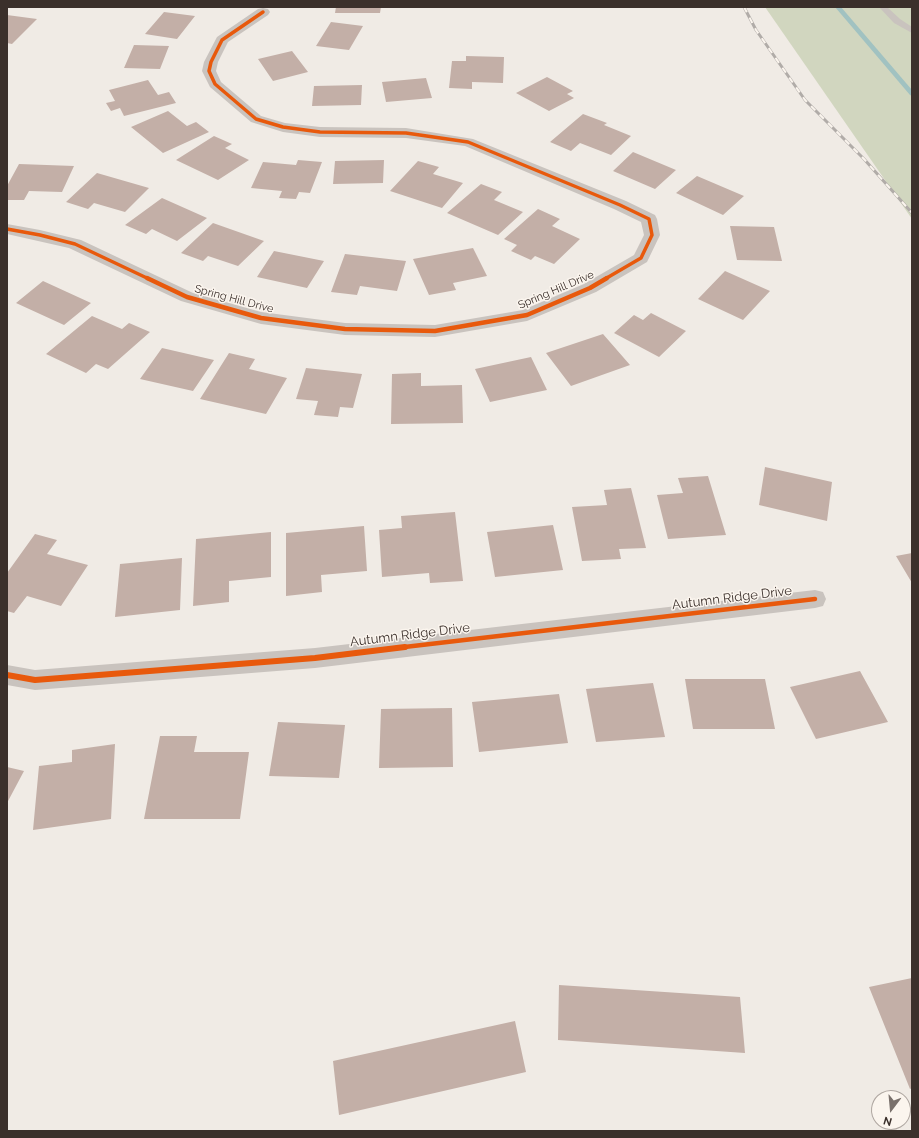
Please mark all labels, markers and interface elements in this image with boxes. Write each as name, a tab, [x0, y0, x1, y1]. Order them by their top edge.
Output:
street label: Spring Hill Drive	[516, 268, 596, 312]
street label: Spring Hill Drive	[193, 282, 275, 316]
street label: Autumn Ridge Drive	[671, 583, 793, 613]
street label: Autumn Ridge Drive	[349, 620, 471, 650]
north arrow	[871, 1090, 911, 1130]
text: N	[882, 1114, 894, 1128]

